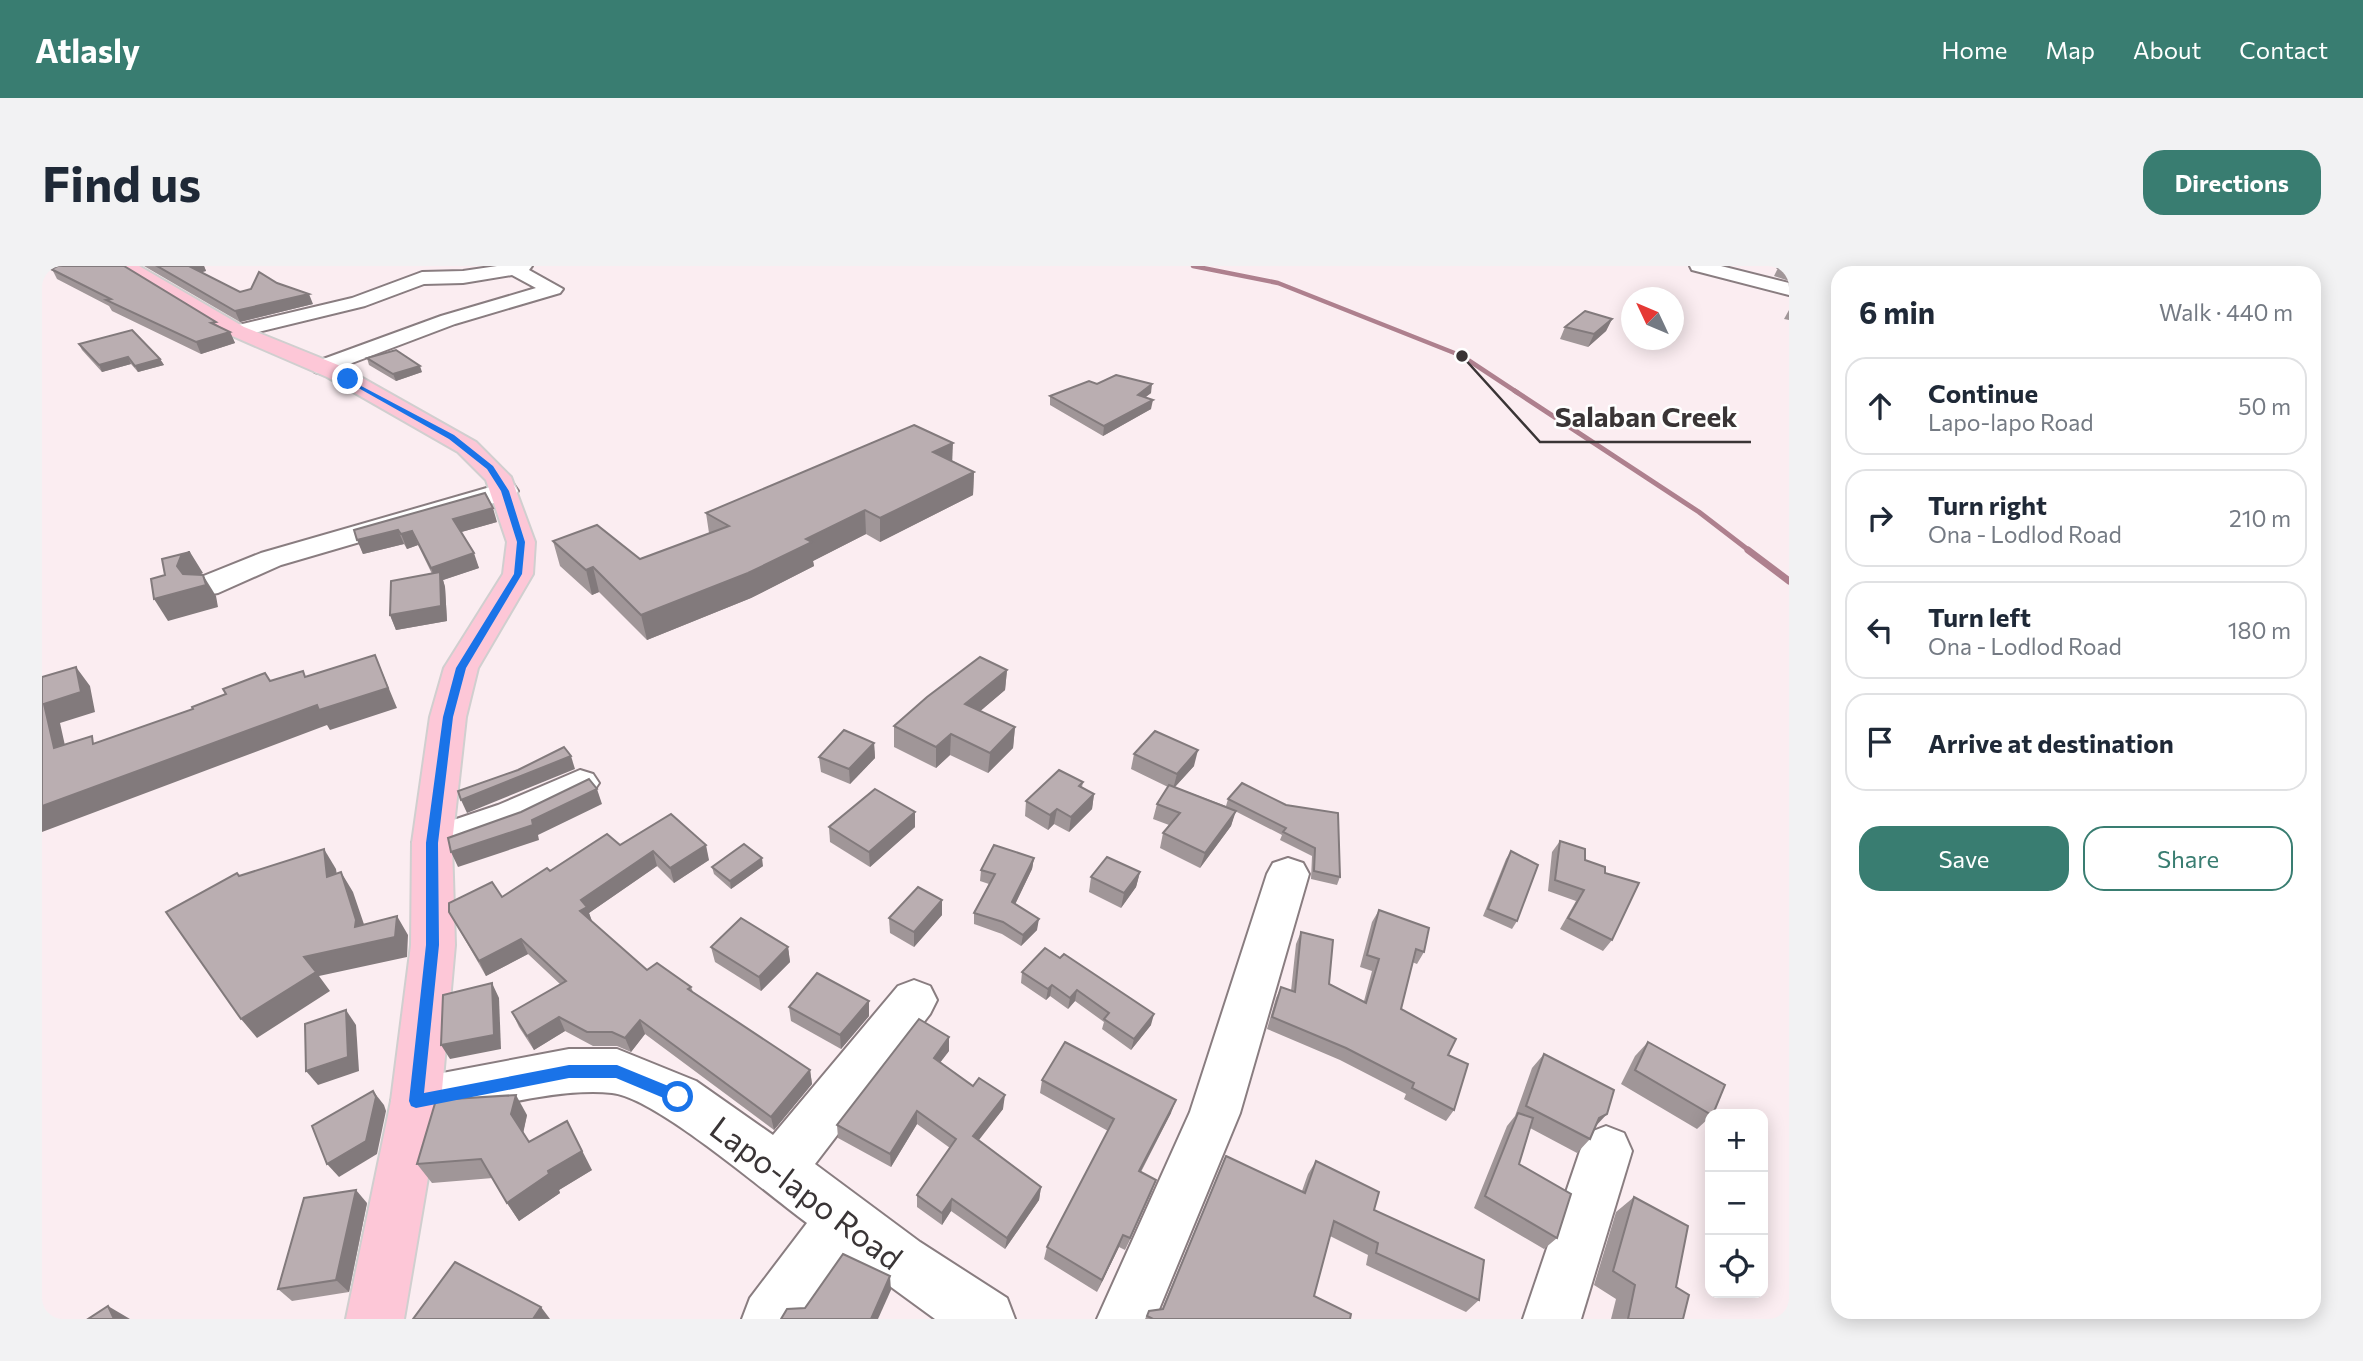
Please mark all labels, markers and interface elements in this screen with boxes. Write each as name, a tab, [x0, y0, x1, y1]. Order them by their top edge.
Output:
text: Atlasly	[35, 29, 140, 70]
text: Home	[1942, 35, 2008, 64]
text: Map	[2046, 35, 2095, 64]
text: About	[2133, 35, 2201, 64]
text: Contact	[2239, 35, 2328, 64]
button: Directions	[2143, 150, 2321, 215]
text: Find us	[42, 152, 201, 212]
north arrow	[1621, 287, 1684, 350]
text: 6 min	[1859, 293, 1935, 330]
text: Walk · 440 m	[2159, 298, 2293, 326]
route end	[332, 363, 363, 394]
text: Continue	[1928, 377, 2038, 408]
icon: ahead	[1861, 387, 1899, 425]
text: 50 m	[2238, 392, 2291, 420]
callout: Salaban Creek	[1540, 393, 1751, 442]
text: Salaban Creek	[1555, 399, 1737, 433]
text: Lapo-lapo Road	[1928, 408, 2094, 436]
text: Turn right	[1928, 489, 2047, 520]
icon: right	[1861, 499, 1899, 537]
text: 210 m	[2229, 504, 2291, 532]
text: Ona - Lodlod Road	[1928, 520, 2122, 548]
text: Turn left	[1928, 601, 2031, 632]
icon: left	[1861, 611, 1899, 649]
text: 180 m	[2228, 616, 2291, 644]
text: Ona - Lodlod Road	[1928, 632, 2122, 660]
icon: arrive	[1861, 723, 1899, 761]
text: Arrive at destination	[1928, 727, 2174, 758]
button: Save	[1859, 826, 2069, 891]
button: Share	[2083, 826, 2293, 891]
route start	[662, 1081, 693, 1112]
street label: Lapo-lapo Road	[703, 1107, 911, 1277]
map controls	[1705, 1109, 1768, 1298]
button: +	[1705, 1109, 1768, 1172]
button: −	[1705, 1172, 1768, 1235]
button: locate	[1705, 1235, 1768, 1298]

